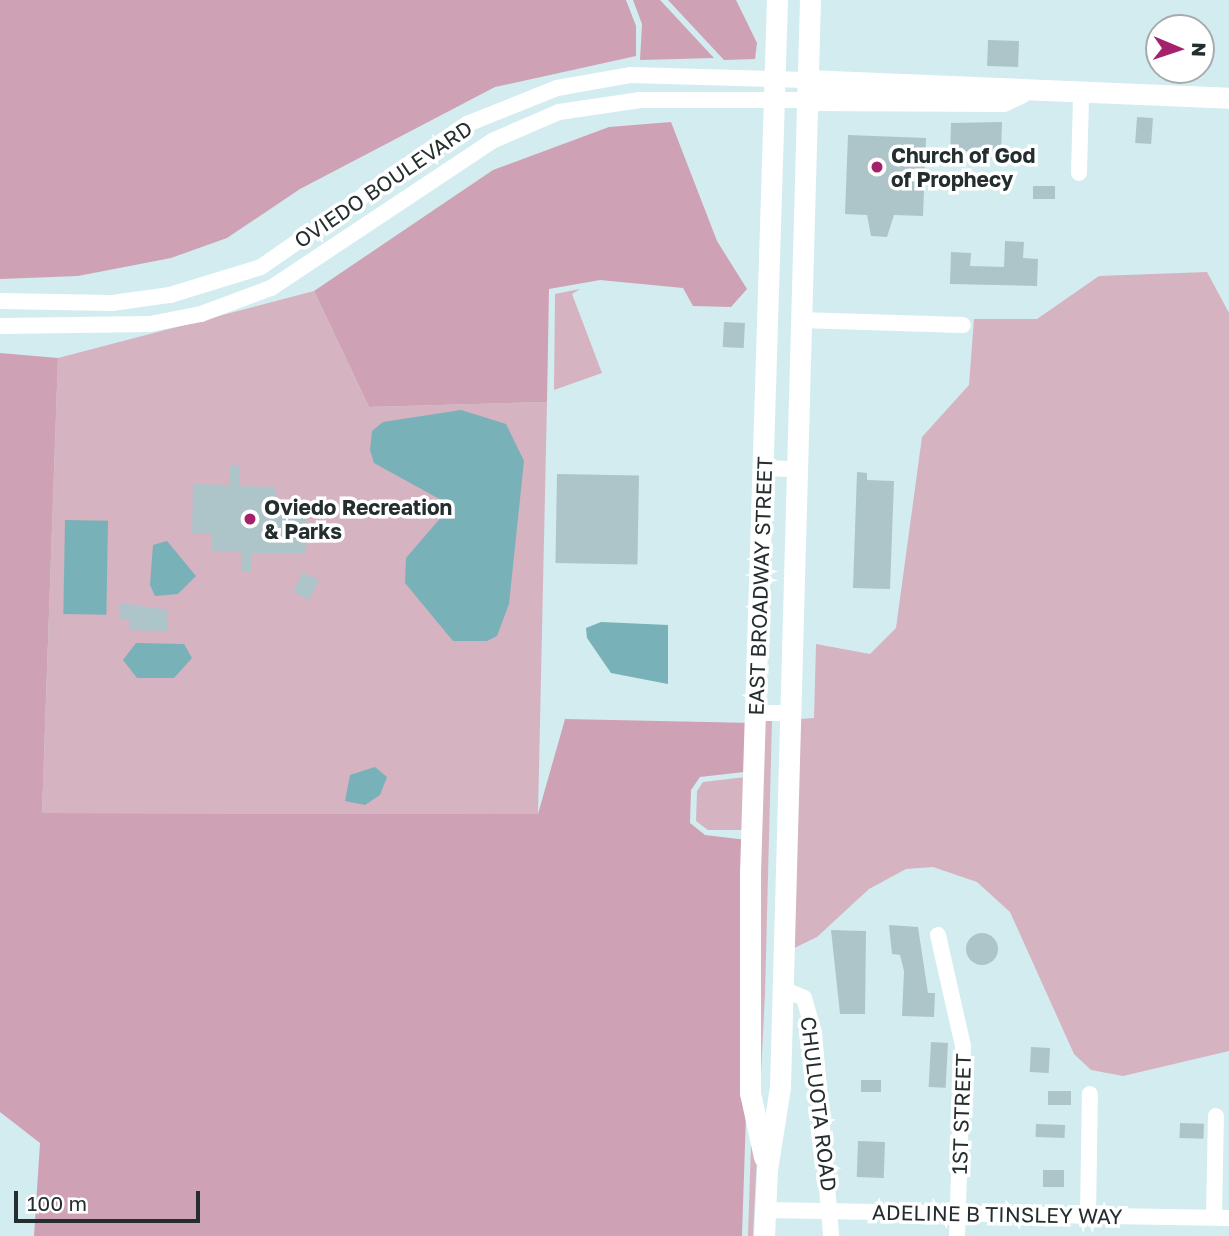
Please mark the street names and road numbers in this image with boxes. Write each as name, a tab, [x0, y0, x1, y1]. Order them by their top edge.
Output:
street label: OVIEDO BOULEVARD	[289, 115, 477, 253]
street label: EAST BROADWAY STREET	[743, 456, 777, 716]
street label: CHULUOTA ROAD	[796, 1015, 842, 1193]
street label: 1ST STREET	[946, 1053, 976, 1175]
street label: ADELINE B TINSLEY WAY	[872, 1199, 1122, 1229]

